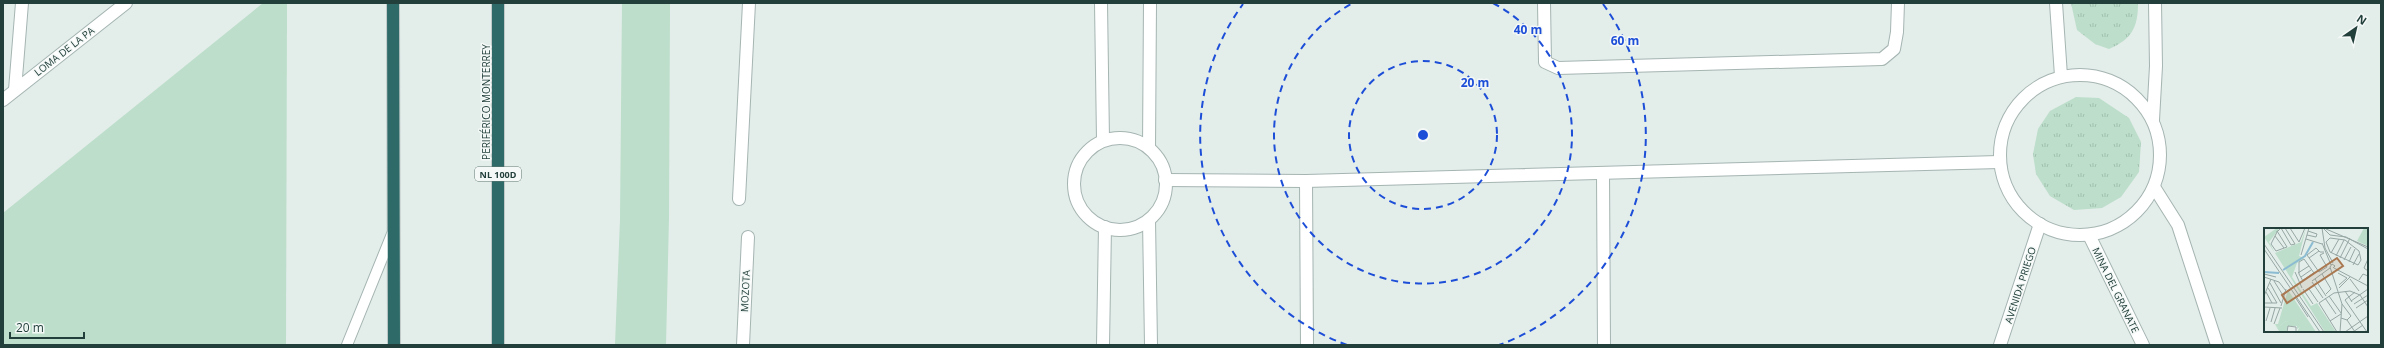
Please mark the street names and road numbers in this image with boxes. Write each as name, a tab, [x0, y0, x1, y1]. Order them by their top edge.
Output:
street label: LOMA DE LA PA	[31, 23, 98, 79]
street label: PERIFÉRICO MONTERREY	[479, 44, 493, 160]
road number: NL 100D	[475, 167, 521, 181]
street label: AVENIDA PRIEGO	[2001, 245, 2039, 325]
street label: MINA DEL GRANATE	[2089, 245, 2143, 335]
street label: MOZOTA	[737, 269, 753, 312]

